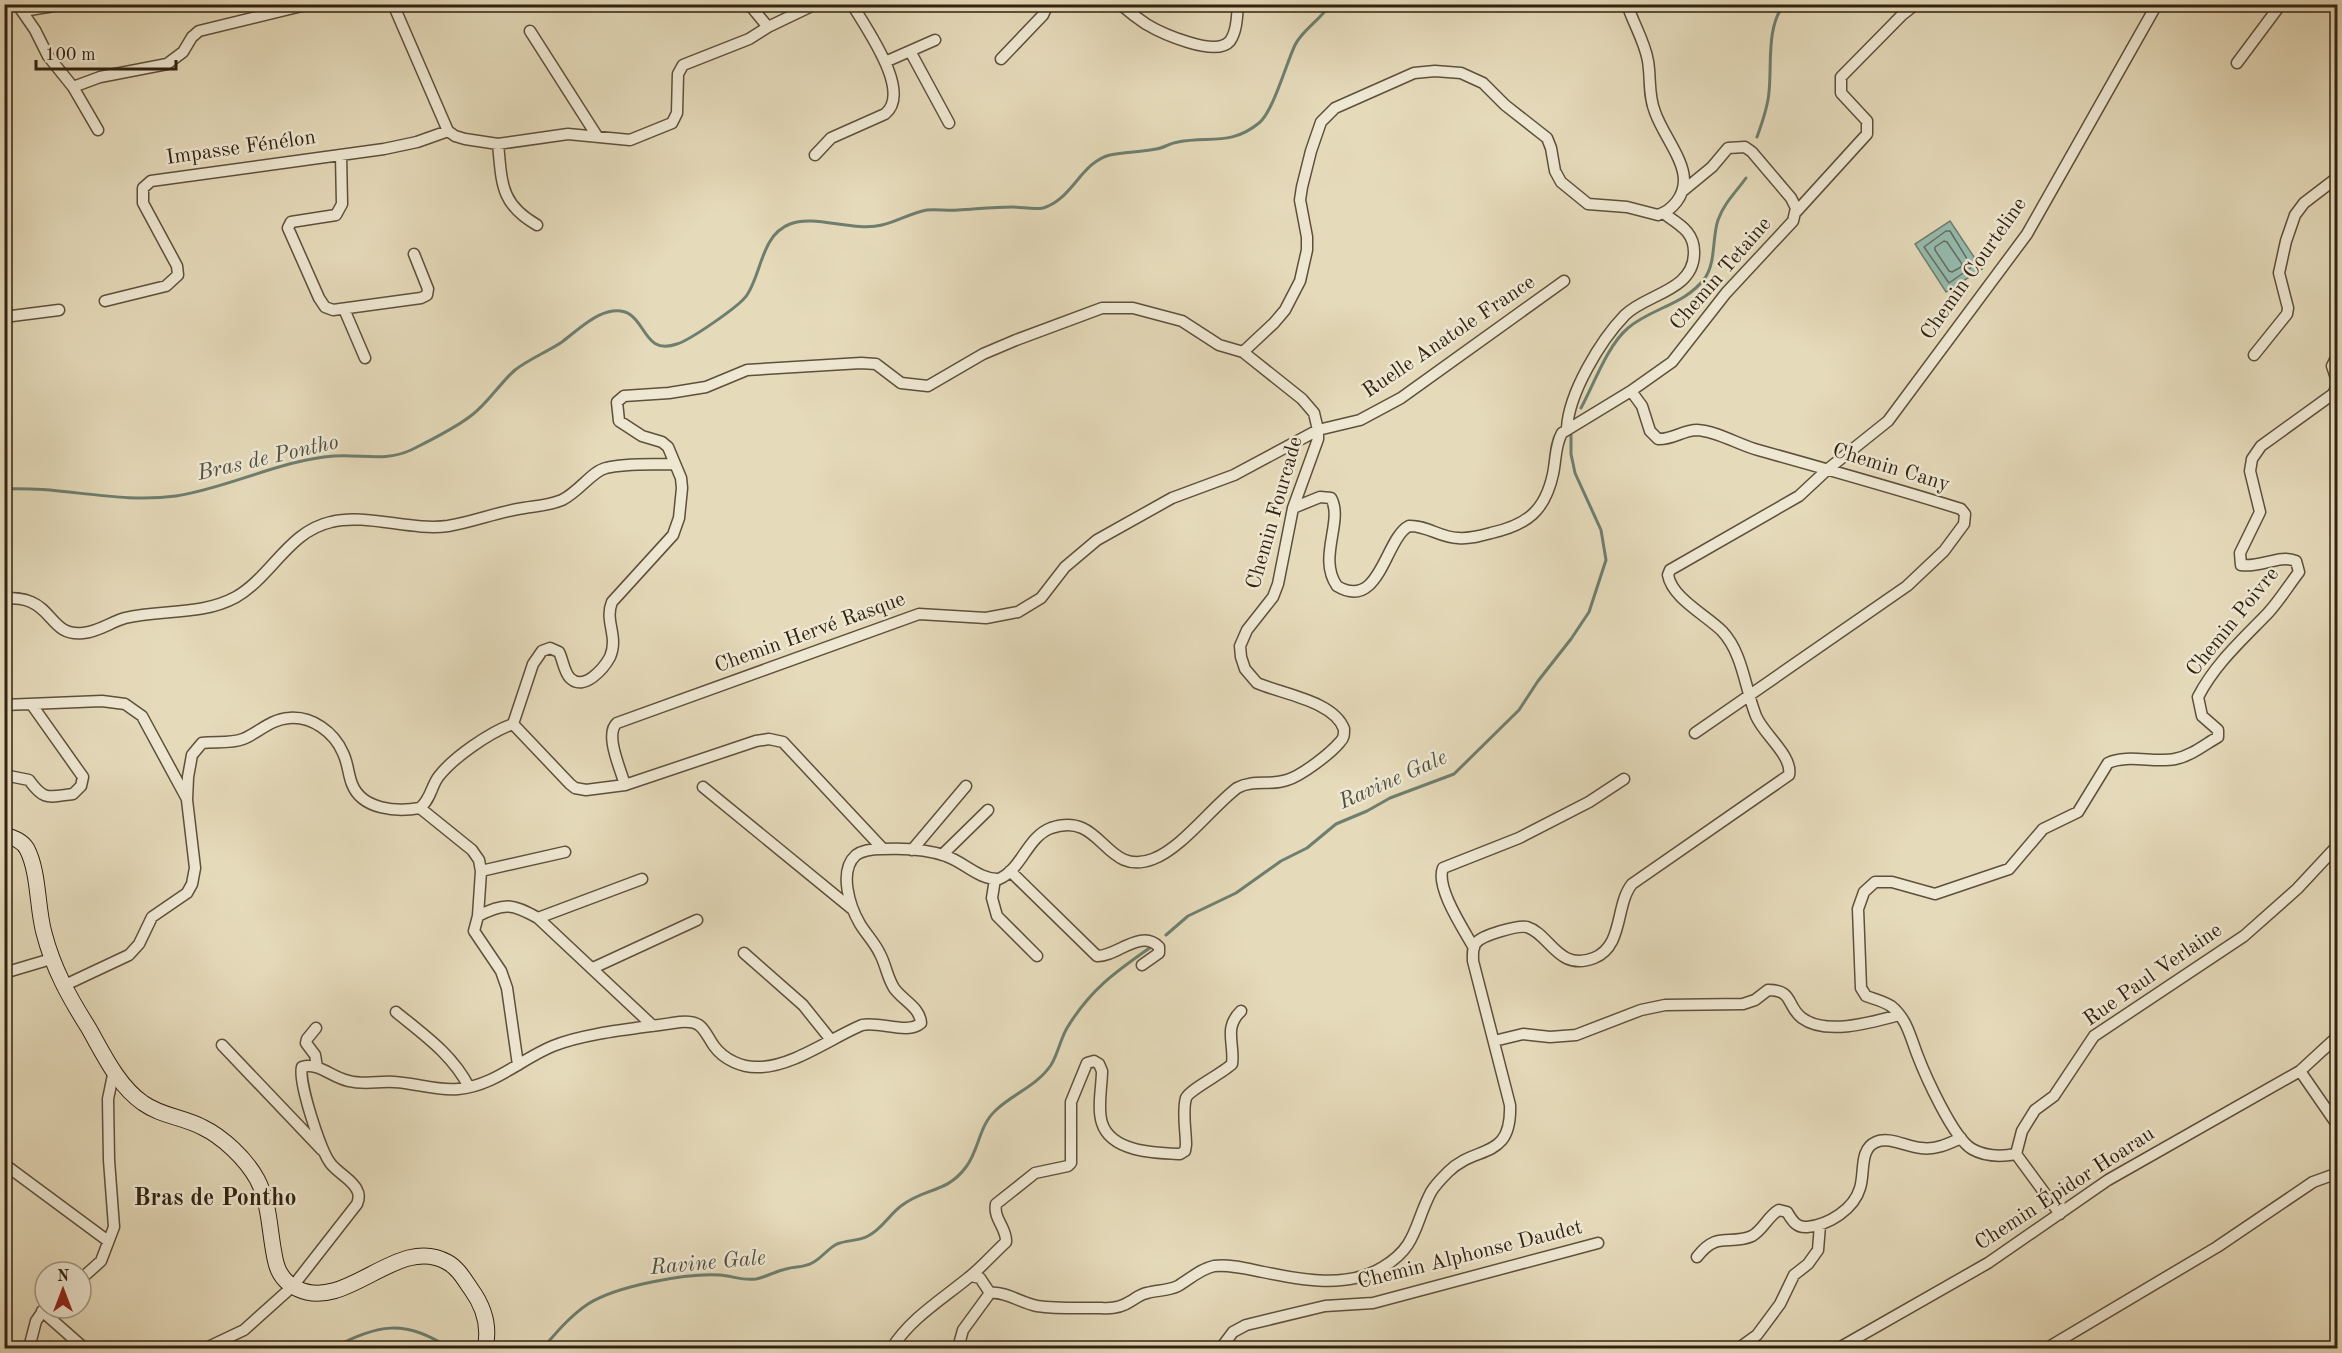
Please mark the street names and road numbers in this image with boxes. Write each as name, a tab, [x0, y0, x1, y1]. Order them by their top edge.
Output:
street label: Impasse Fénélon	[165, 127, 317, 169]
street label: Chemin Courteline	[1917, 194, 2031, 344]
street label: Chemin Tetaine	[1666, 213, 1776, 335]
street label: Ruelle Anatole France	[1359, 272, 1539, 402]
street label: Chemin Fourcade	[1243, 434, 1307, 592]
street label: Chemin Cany	[1830, 440, 1952, 496]
street label: Chemin Poivre	[2183, 564, 2283, 680]
street label: Chemin Hervé Rasque	[712, 589, 908, 677]
street label: Rue Paul Verlaine	[2080, 920, 2226, 1030]
street label: Chemin Épidor Hoarau	[1969, 1120, 2158, 1255]
street label: Chemin Alphonse Daudet	[1355, 1217, 1585, 1293]

